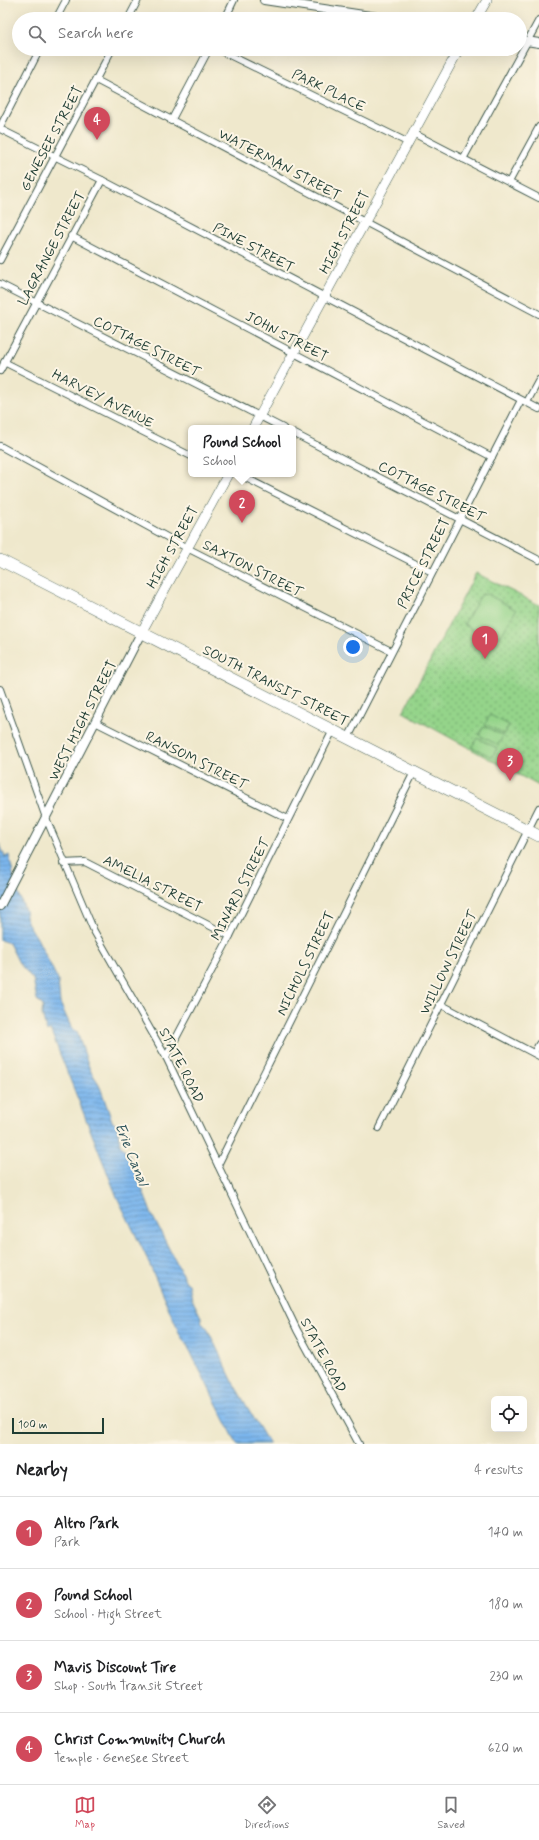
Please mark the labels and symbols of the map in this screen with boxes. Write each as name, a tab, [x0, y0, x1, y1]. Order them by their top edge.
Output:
street label: PARK PLACE	[289, 65, 368, 116]
street label: GENESEE STREET	[16, 83, 87, 194]
pin: 4	[84, 107, 110, 140]
street label: WATERMAN STREET	[215, 125, 344, 205]
street label: LAGRANGE STREET	[14, 188, 90, 309]
street label: HIGH STREET	[315, 188, 374, 277]
street label: PINE STREET	[210, 219, 297, 277]
street label: JOHN STREET	[242, 308, 331, 366]
street label: COTTAGE STREET	[90, 312, 204, 382]
street label: HARVEY AVENUE	[49, 366, 156, 432]
street label: COTTAGE STREET	[375, 457, 489, 527]
pin: 2	[229, 490, 255, 523]
street label: HIGH STREET	[143, 503, 203, 592]
street label: PRICE STREET	[393, 515, 454, 612]
street label: SAXTON STREET	[199, 536, 306, 602]
pin: 1	[472, 626, 498, 659]
your location	[343, 637, 363, 657]
street label: SOUTH TRANSIT STREET	[199, 641, 352, 731]
street label: WEST HIGH STREET	[45, 657, 121, 784]
street label: RANSOM STREET	[142, 727, 251, 795]
pin: 3	[497, 748, 523, 781]
street label: MINARD STREET	[207, 835, 275, 944]
street label: AMELIA STREET	[100, 851, 205, 917]
street label: WILLOW STREET	[416, 907, 482, 1017]
street label: NICHOLS STREET	[273, 908, 339, 1019]
street label: STATE ROAD	[154, 1025, 208, 1106]
water label: Erie Canal	[109, 1120, 153, 1191]
street label: STATE ROAD	[296, 1315, 350, 1396]
scale bar	[12, 1416, 104, 1435]

